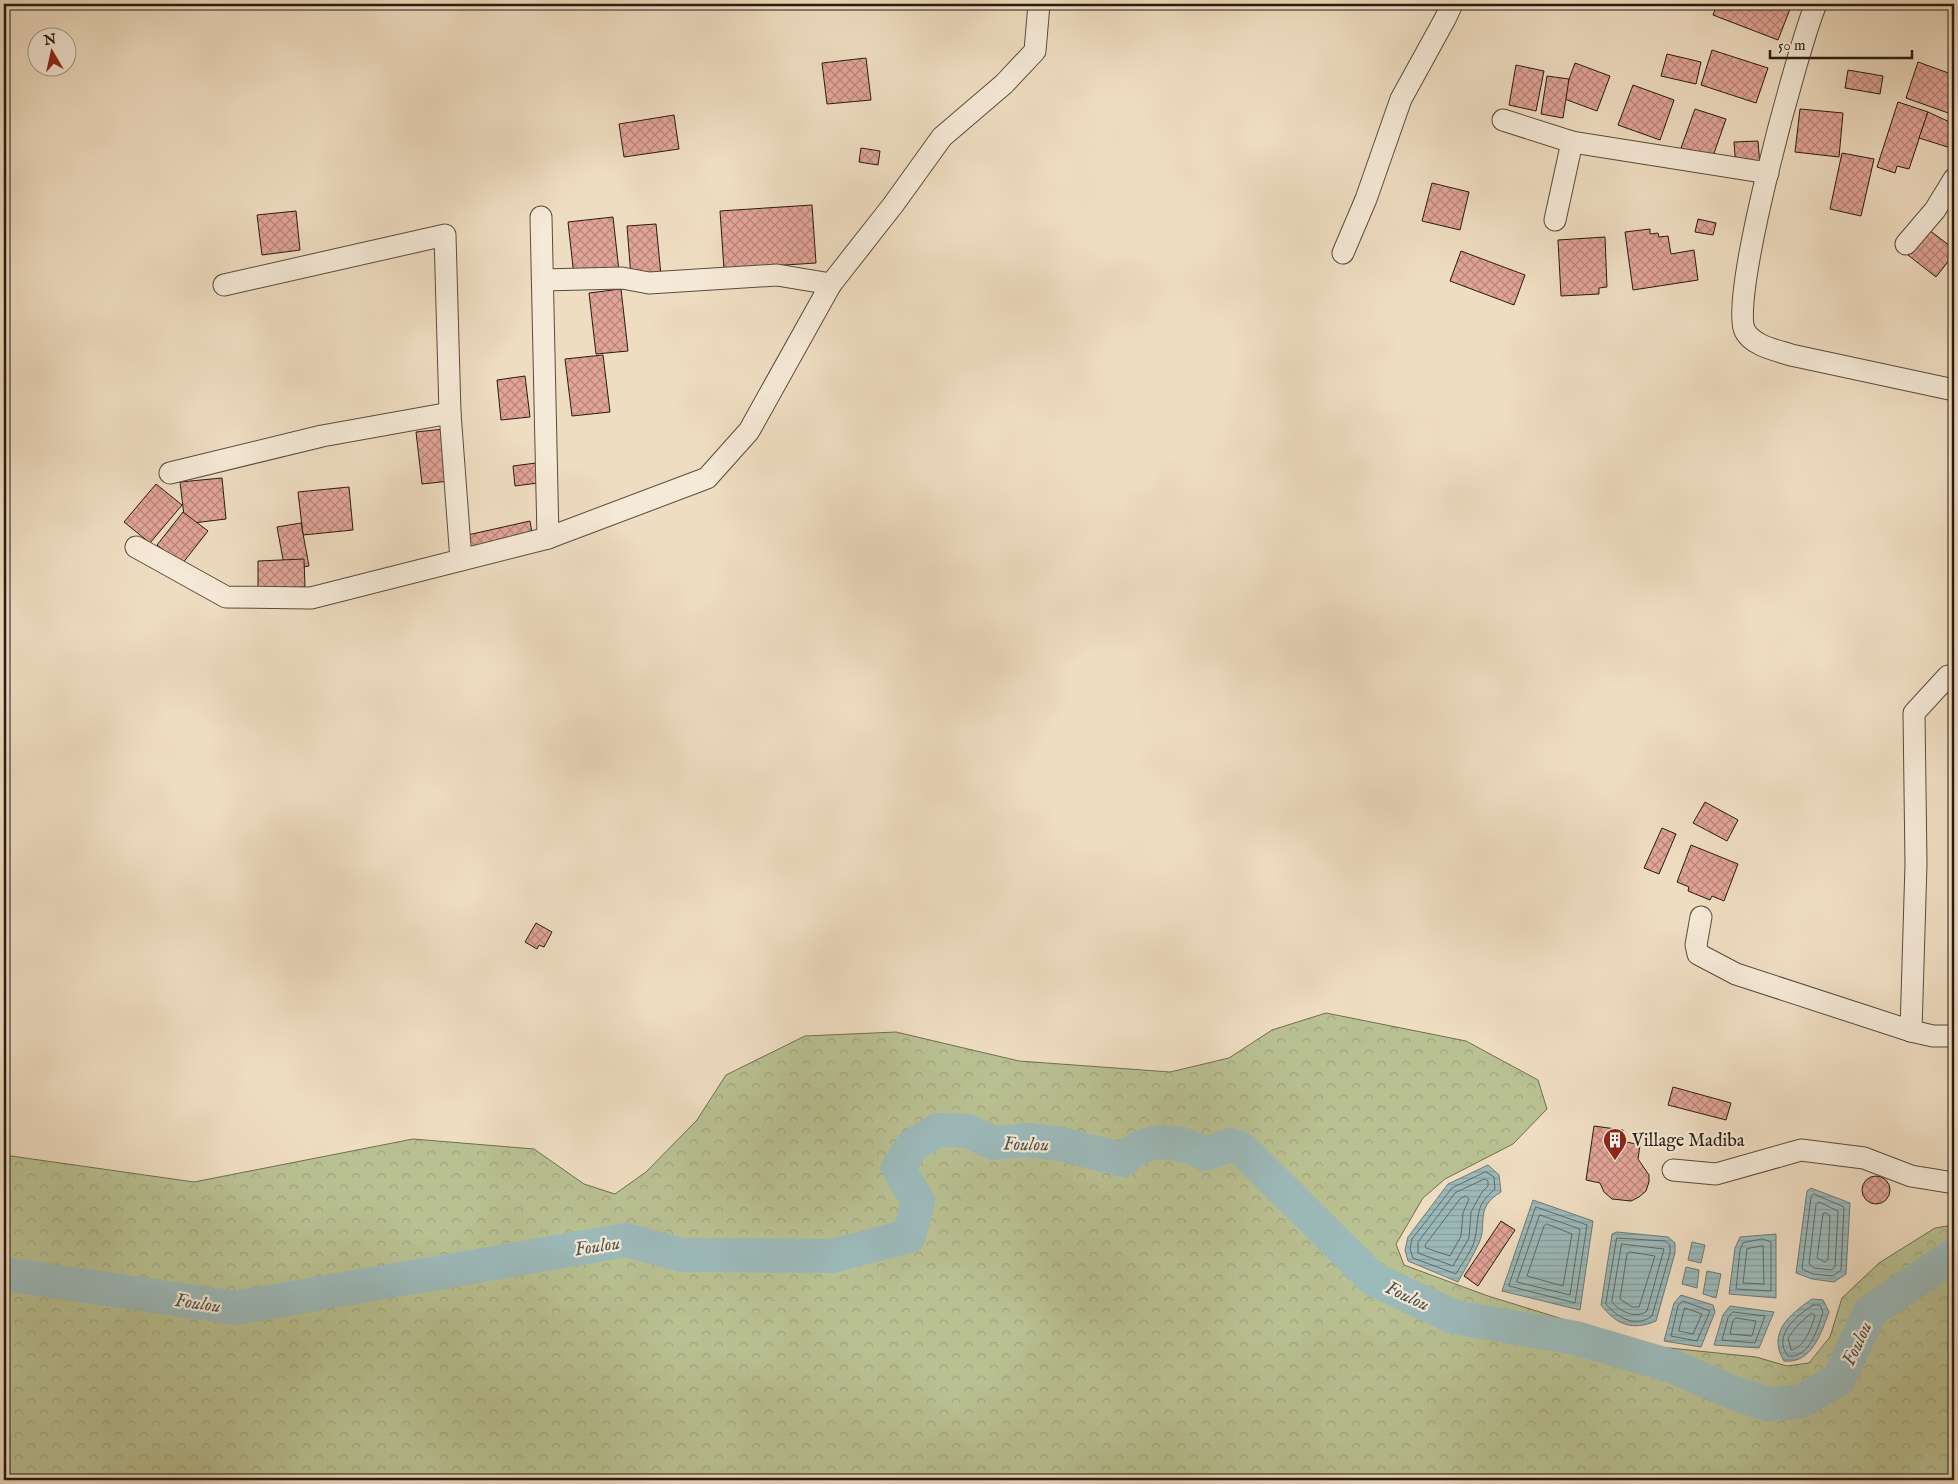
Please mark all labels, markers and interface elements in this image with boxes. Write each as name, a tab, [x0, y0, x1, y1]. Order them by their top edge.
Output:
north arrow	[28, 28, 78, 78]
scale bar	[1770, 28, 1913, 60]
text: N	[42, 30, 58, 50]
text: 50 m	[1778, 36, 1806, 55]
building icon: Village Madiba	[1602, 1127, 1628, 1161]
place label: Village Madiba	[1631, 1130, 1745, 1153]
water label: Foulou	[1003, 1133, 1049, 1157]
water label: Foulou	[573, 1232, 622, 1262]
water label: Foulou	[1381, 1276, 1433, 1317]
water label: Foulou	[173, 1289, 222, 1319]
water label: Foulou	[1837, 1318, 1878, 1370]

